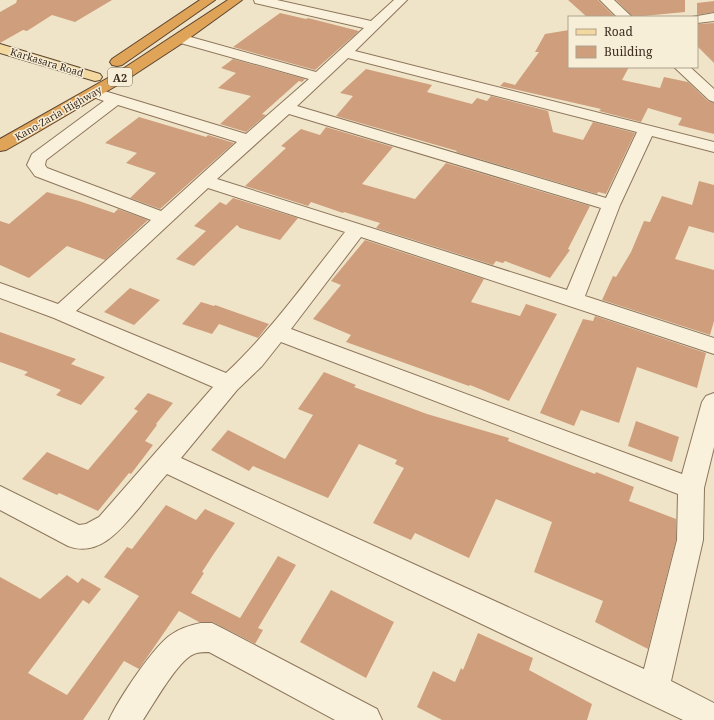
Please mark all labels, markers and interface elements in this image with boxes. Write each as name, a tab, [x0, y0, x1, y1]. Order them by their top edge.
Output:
legend	[568, 16, 698, 68]
text: Road	[604, 23, 634, 40]
text: Building	[604, 43, 653, 60]
street label: Karkasara Road	[9, 44, 85, 80]
road number: A2	[108, 68, 132, 86]
street label: Kano-Zaria Highway	[12, 82, 104, 144]

